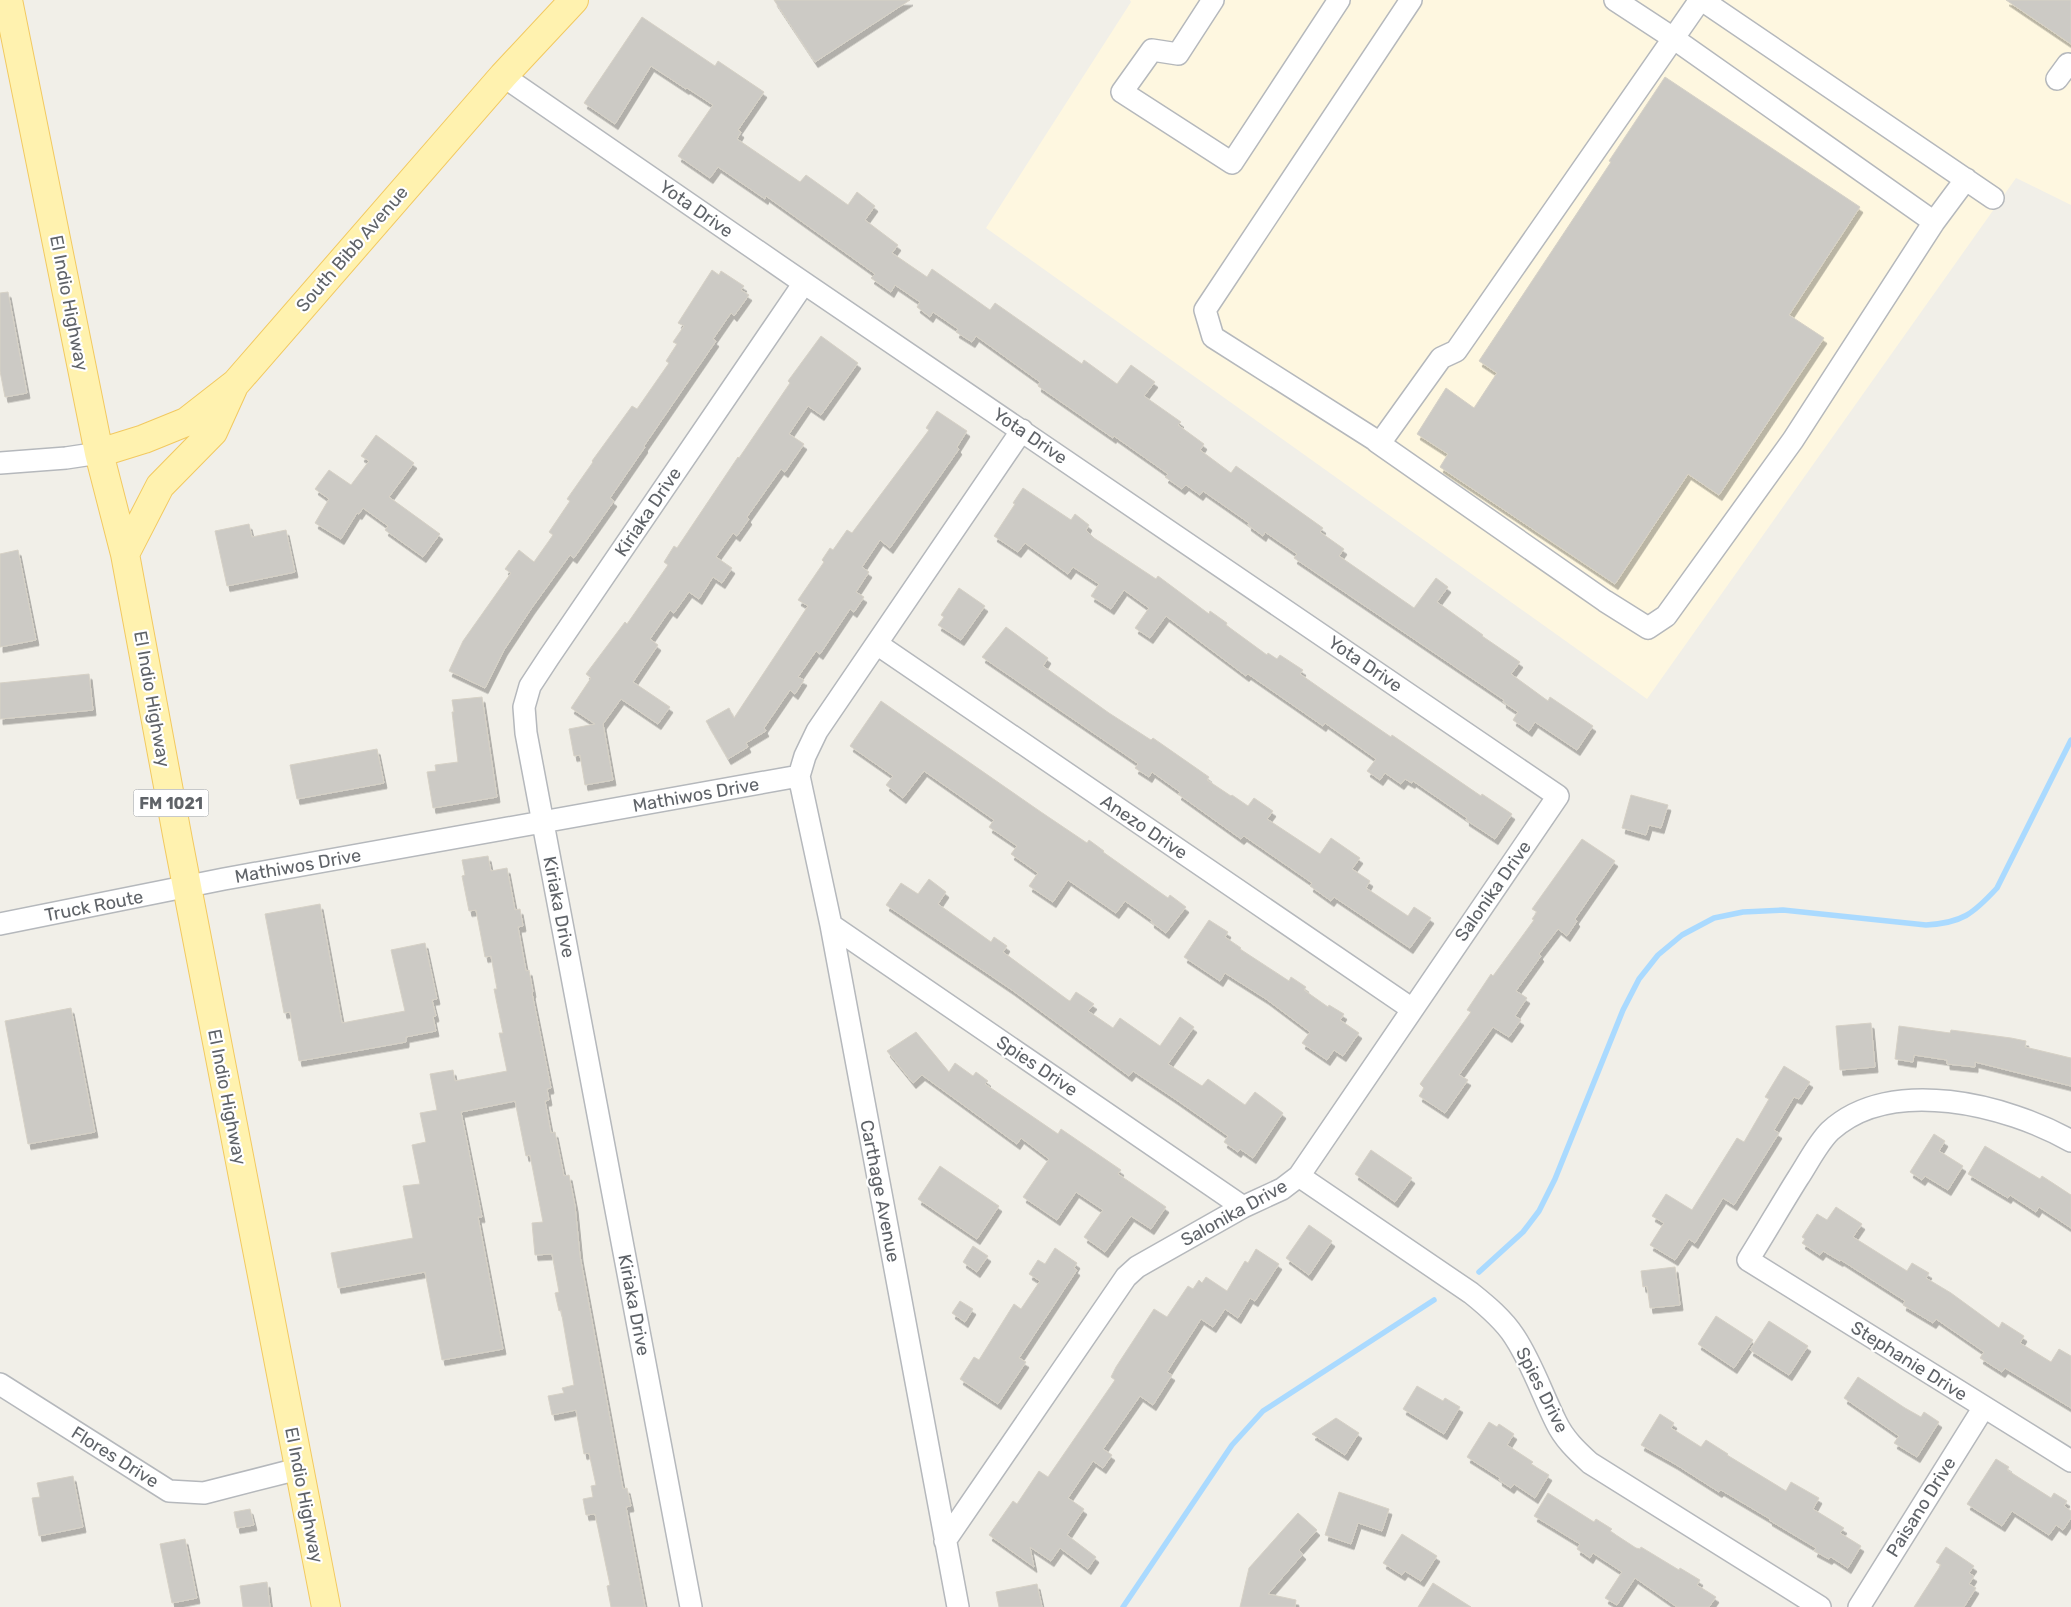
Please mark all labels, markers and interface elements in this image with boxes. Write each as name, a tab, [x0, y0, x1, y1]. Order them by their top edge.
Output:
street label: Yota Drive	[655, 176, 737, 242]
street label: South Bibb Avenue	[291, 182, 413, 316]
street label: El Indio Highway	[45, 233, 93, 373]
street label: Yota Drive	[989, 403, 1071, 469]
street label: Kiriaka Drive	[610, 463, 686, 561]
street label: El Indio Highway	[129, 629, 175, 769]
street label: Yota Drive	[1324, 631, 1406, 697]
street label: Mathiwos Drive	[631, 773, 761, 817]
road number: FM 1021	[134, 790, 208, 816]
street label: Anezo Drive	[1096, 790, 1192, 864]
street label: Salonika Drive	[1450, 836, 1536, 946]
street label: Mathiwos Drive	[233, 844, 363, 888]
street label: Kiriaka Drive	[538, 854, 580, 960]
street label: Truck Route	[43, 886, 145, 926]
street label: El Indio Highway	[203, 1027, 251, 1167]
street label: Spies Drive	[992, 1031, 1082, 1101]
street label: Carthage Avenue	[855, 1118, 905, 1264]
street label: Salonika Drive	[1177, 1175, 1291, 1251]
street label: Kiriaka Drive	[613, 1252, 655, 1358]
street label: Stephanie Drive	[1847, 1316, 1971, 1406]
street label: Spies Drive	[1511, 1343, 1573, 1437]
street label: Flores Drive	[67, 1421, 163, 1493]
street label: El Indio Highway	[280, 1425, 328, 1565]
street label: Paisano Drive	[1882, 1453, 1960, 1561]

